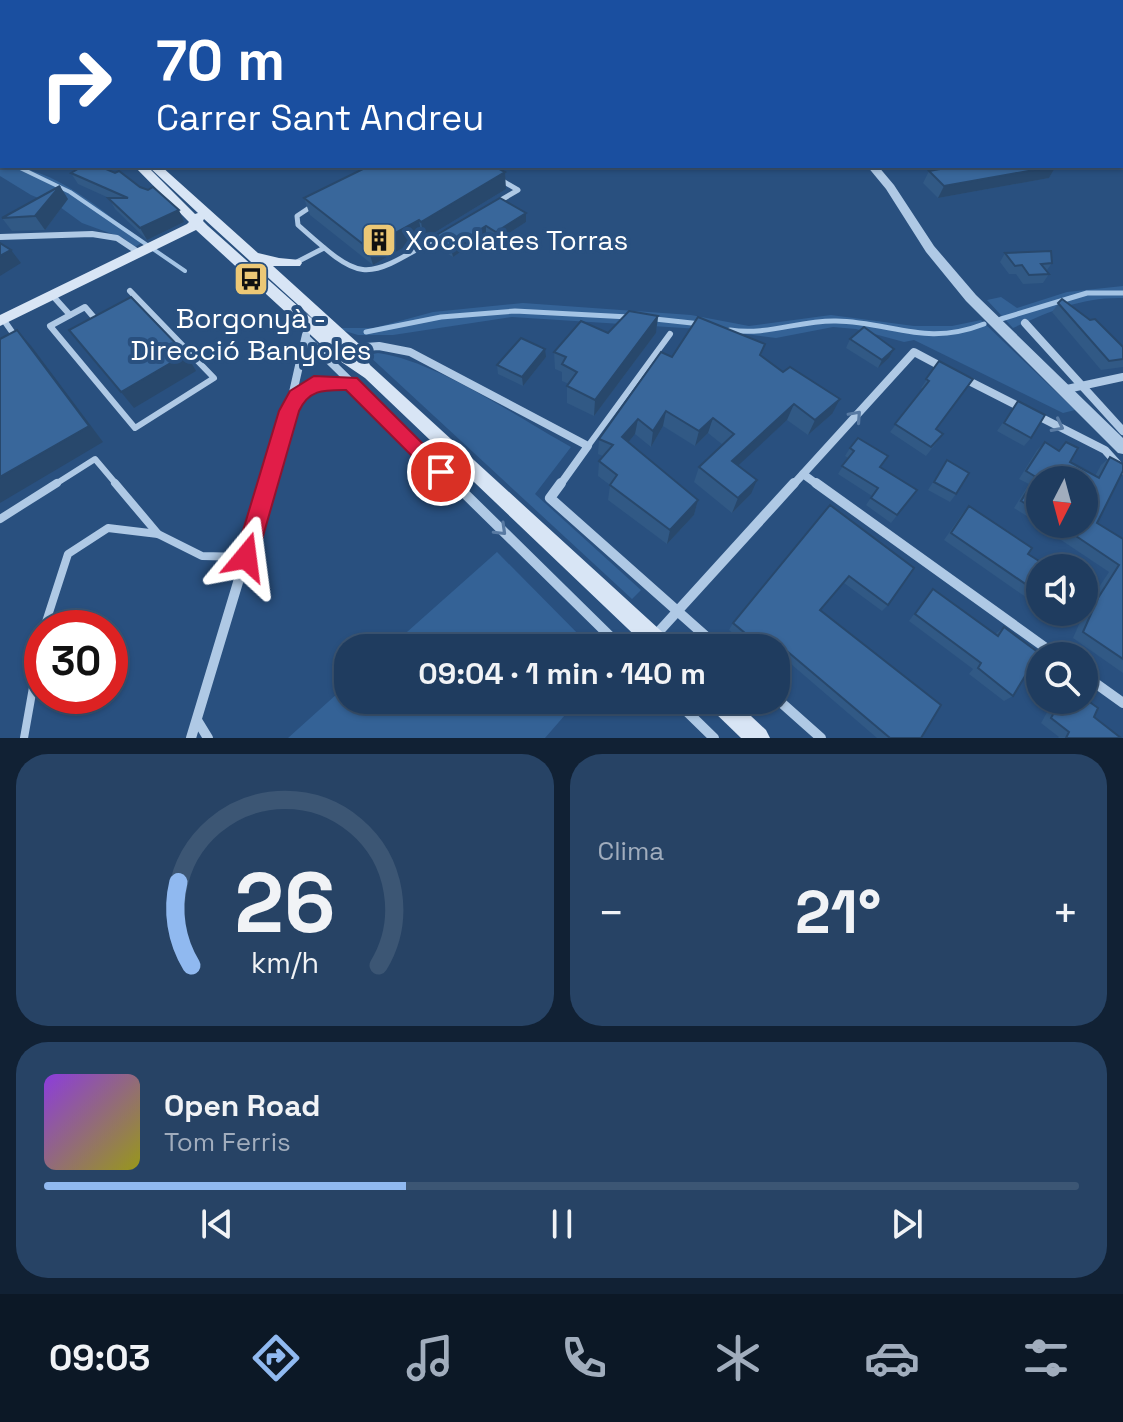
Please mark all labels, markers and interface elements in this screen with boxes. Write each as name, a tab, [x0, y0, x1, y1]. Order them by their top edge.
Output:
text: 70 m	[156, 25, 285, 96]
icon: right	[24, 32, 128, 136]
text: Carrer Sant Andreu	[156, 95, 484, 141]
building icon: Xocolates Torras	[360, 221, 398, 259]
place label: Xocolates Torras	[405, 222, 628, 258]
bus stop icon: Borgonyà - Direcció Banyoles	[232, 260, 270, 298]
place label: Borgonyà - Direcció Banyoles	[130, 300, 372, 368]
one-way arrow	[846, 411, 861, 425]
one-way arrow	[1050, 416, 1065, 432]
pin	[407, 438, 475, 506]
icon: arrive	[419, 450, 463, 494]
north arrow	[1026, 466, 1098, 538]
map controls	[1026, 466, 1098, 714]
position arrow	[204, 515, 288, 599]
one-way arrow	[492, 521, 506, 535]
button: sound	[1026, 554, 1098, 626]
speed limit sign: 30	[24, 610, 128, 714]
button: search	[1026, 642, 1098, 714]
text: 09:04 · 1 min · 140 m	[418, 654, 706, 693]
text: Clima	[598, 834, 664, 868]
text: 26	[234, 850, 335, 956]
text: 21°	[795, 874, 881, 951]
text: −	[598, 885, 625, 941]
text: +	[1052, 885, 1079, 941]
text: km/h	[251, 945, 319, 981]
text: Open Road	[164, 1086, 320, 1125]
text: Tom Ferris	[164, 1125, 291, 1159]
icon: previous	[195, 1202, 239, 1246]
icon: pause	[540, 1202, 584, 1246]
icon: next	[885, 1202, 929, 1246]
icon: directions	[248, 1330, 304, 1386]
icon: music	[402, 1330, 458, 1386]
icon: phone	[556, 1330, 612, 1386]
icon: climate	[710, 1330, 766, 1386]
icon: car	[864, 1330, 920, 1386]
icon: filters	[1018, 1330, 1074, 1386]
text: 09:03	[49, 1335, 150, 1381]

